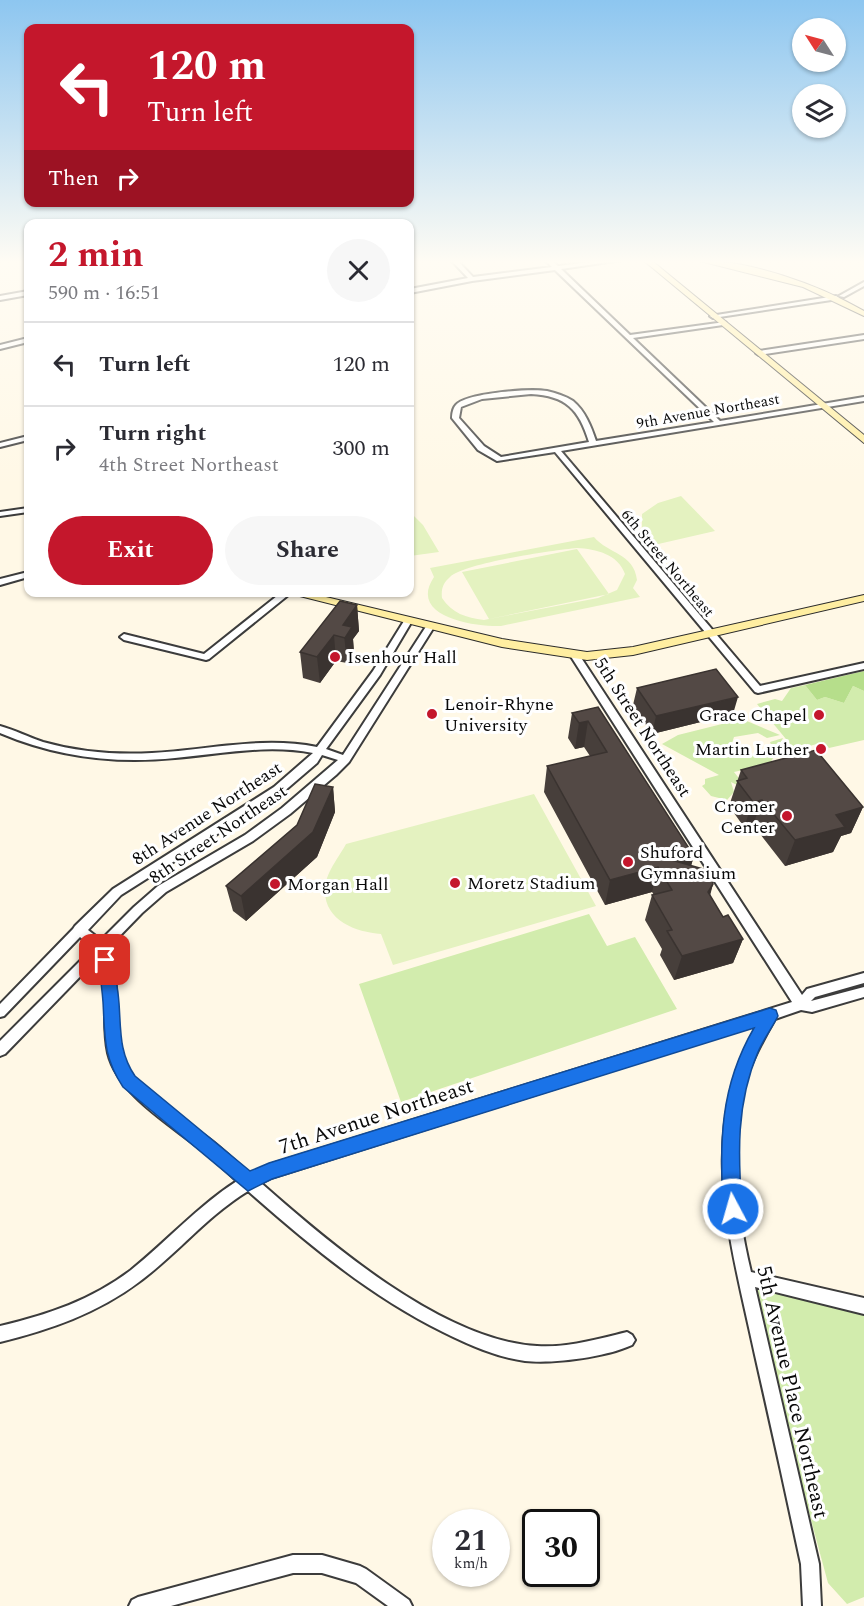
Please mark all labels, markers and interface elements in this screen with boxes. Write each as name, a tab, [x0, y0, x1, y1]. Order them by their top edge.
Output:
north arrow	[792, 18, 846, 72]
map controls	[792, 18, 846, 138]
text: 120 m	[147, 35, 266, 98]
icon: left	[48, 48, 126, 126]
button: layers	[792, 84, 846, 138]
text: Turn left	[147, 92, 253, 134]
text: Then	[48, 162, 99, 195]
icon: right	[111, 162, 144, 195]
text: 2 min	[48, 228, 144, 283]
button: close	[327, 239, 390, 302]
text: 590 m · 16:51	[48, 278, 160, 308]
icon: left	[48, 348, 81, 381]
text: Turn left	[99, 348, 191, 381]
text: 120 m	[333, 348, 390, 381]
street label: 9th Avenue Northeast	[635, 388, 781, 435]
text: Turn right	[99, 417, 206, 450]
icon: right	[48, 432, 81, 465]
text: 300 m	[333, 432, 390, 465]
text: 4th Street Northeast	[99, 450, 279, 480]
street label: 6th Street Northeast	[615, 504, 720, 622]
button: Exit	[48, 516, 213, 585]
button: Share	[225, 516, 390, 585]
place label: Isenhour Hall	[347, 644, 457, 671]
marker: Isenhour Hall	[328, 650, 342, 664]
street label: 5th Street Northeast	[587, 652, 698, 802]
place label: Lenoir-Rhyne University	[444, 691, 554, 739]
place label: Grace Chapel	[699, 702, 807, 729]
marker: Lenoir-Rhyne University	[425, 707, 439, 721]
marker: Grace Chapel	[812, 708, 826, 722]
place label: Martin Luther	[695, 736, 809, 763]
marker: Martin Luther	[814, 742, 828, 756]
street label: 8th Avenue Northeast	[127, 755, 288, 872]
street label: 8th Street Northeast	[144, 778, 293, 891]
place label: Cromer Center	[714, 793, 775, 841]
marker: Cromer Center	[780, 809, 794, 823]
place label: Shuford Gymnasium	[640, 839, 736, 887]
marker: Shuford Gymnasium	[621, 855, 635, 869]
place label: Moretz Stadium	[467, 870, 596, 897]
place label: Morgan Hall	[287, 871, 388, 898]
marker: Moretz Stadium	[448, 876, 462, 890]
marker: Morgan Hall	[268, 877, 282, 891]
pin	[79, 934, 130, 985]
icon: arrive	[88, 943, 121, 976]
street label: 7th Avenue Northeast	[275, 1070, 478, 1164]
position arrow	[701, 1177, 765, 1241]
street label: 5th Avenue Place Northeast	[747, 1263, 837, 1522]
speed limit sign: 30	[522, 1509, 600, 1587]
text: 21	[454, 1518, 488, 1564]
text: km/h	[454, 1552, 488, 1575]

